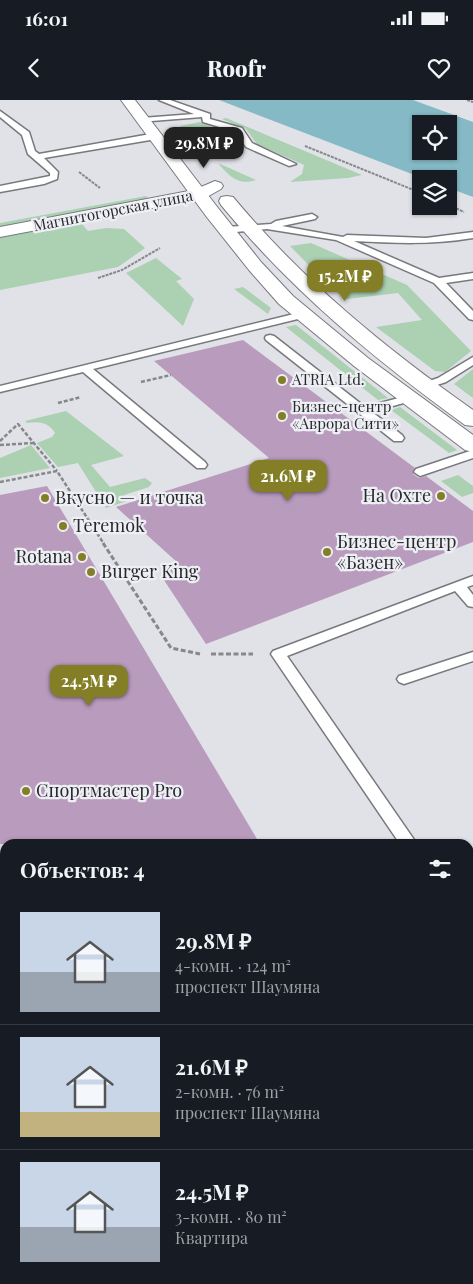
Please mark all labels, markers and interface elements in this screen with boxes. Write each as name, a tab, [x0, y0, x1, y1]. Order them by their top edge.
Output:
text: 16:01	[25, 5, 68, 31]
text: Roofr	[207, 53, 266, 83]
icon: back	[20, 54, 48, 82]
icon: heart	[425, 54, 453, 82]
map controls	[412, 115, 457, 215]
button: locate	[412, 115, 457, 160]
pin: 29.8M ₽	[158, 127, 250, 169]
text: 29.8M ₽	[175, 132, 233, 153]
button: layers	[412, 170, 457, 215]
street label: Магнитогорская улица	[31, 185, 195, 235]
pin: 15.2M ₽	[299, 260, 391, 302]
text: 15.2M ₽	[318, 265, 372, 286]
place label: ATRIA Ltd.	[291, 369, 365, 389]
marker: ATRIA Ltd.	[276, 374, 288, 386]
place label: Бизнес-центр «Аврора Сити»	[292, 396, 399, 433]
marker: Бизнес-центр «Аврора Сити»	[276, 410, 288, 422]
pin: 21.6M ₽	[242, 460, 334, 502]
text: 21.6M ₽	[260, 465, 316, 486]
place label: На Охте	[363, 483, 431, 507]
place label: Вкусно — и точка	[55, 485, 204, 509]
marker: На Охте	[435, 490, 447, 502]
marker: Вкусно — и точка	[39, 492, 51, 504]
place label: Teremok	[73, 513, 145, 537]
marker: Teremok	[57, 520, 69, 532]
place label: Бизнес-центр «Базен»	[337, 529, 456, 574]
place label: Rotana	[15, 544, 72, 568]
marker: Бизнес-центр «Базен»	[321, 546, 333, 558]
marker: Rotana	[76, 551, 88, 563]
place label: Burger King	[101, 559, 199, 583]
marker: Burger King	[85, 566, 97, 578]
pin: 24.5M ₽	[43, 664, 135, 707]
text: 24.5M ₽	[61, 670, 117, 691]
place label: Спортмастер Pro	[36, 778, 182, 802]
marker: Спортмастер Pro	[20, 785, 32, 797]
text: Объектов: 4	[20, 855, 145, 883]
icon: filters	[426, 855, 454, 883]
text: 29.8M ₽	[175, 926, 252, 954]
icon: home	[60, 932, 120, 992]
text: 4-комн. · 124 m²	[175, 955, 291, 976]
text: проспект Шаумяна	[175, 976, 320, 997]
text: 21.6M ₽	[175, 1052, 248, 1080]
icon: home	[60, 1057, 120, 1117]
text: 2-комн. · 76 m²	[175, 1081, 284, 1102]
text: проспект Шаумяна	[175, 1102, 320, 1123]
text: 24.5M ₽	[175, 1177, 249, 1205]
icon: home	[60, 1182, 120, 1242]
text: 3-комн. · 80 m²	[175, 1206, 287, 1227]
text: Квартира	[175, 1227, 248, 1248]

